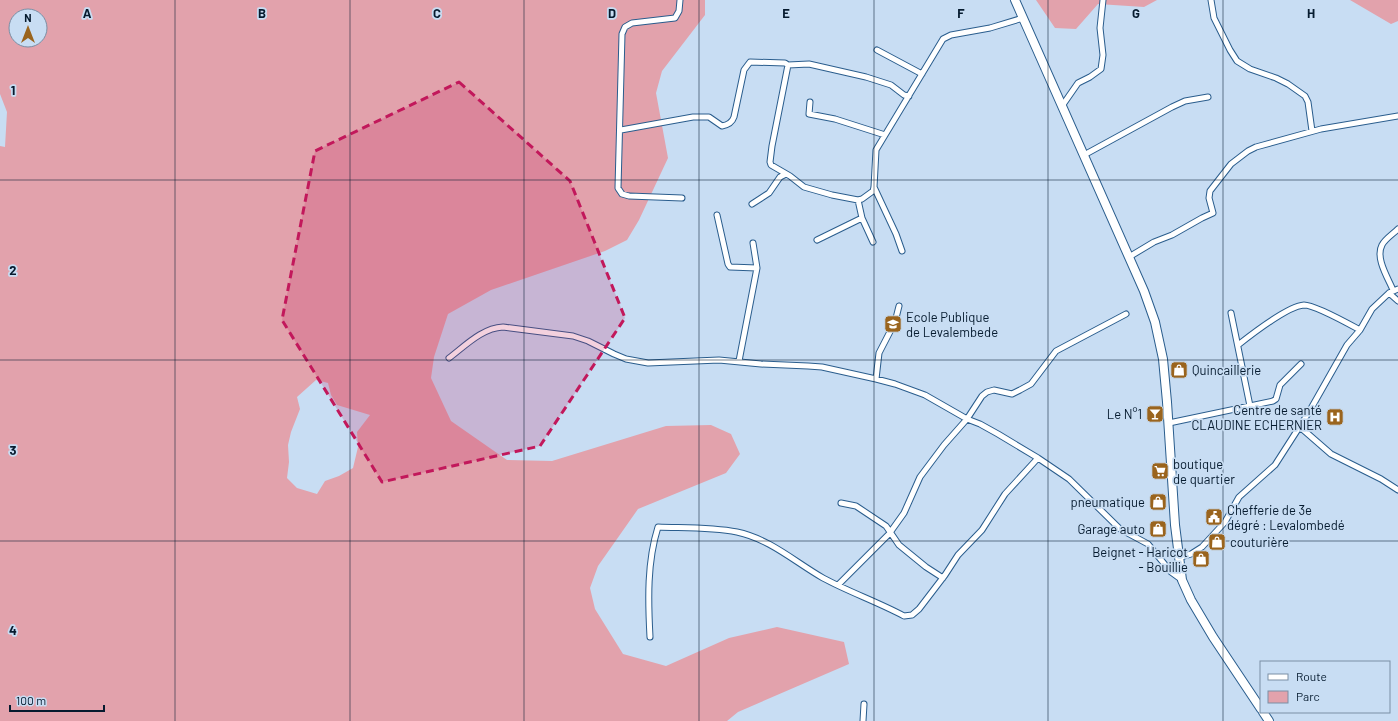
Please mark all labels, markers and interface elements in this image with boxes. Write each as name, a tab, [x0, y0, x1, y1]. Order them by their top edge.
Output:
text: A	[83, 5, 92, 21]
text: B	[258, 5, 266, 21]
text: C	[433, 5, 441, 21]
text: D	[608, 5, 616, 21]
text: E	[782, 5, 790, 21]
text: F	[957, 5, 965, 21]
text: G	[1132, 5, 1140, 21]
text: H	[1307, 5, 1315, 21]
north arrow	[8, 8, 48, 48]
text: N	[24, 11, 32, 24]
text: 1	[11, 82, 15, 98]
text: 2	[9, 262, 17, 278]
place label: Ecole Publique de Levalembede	[906, 309, 998, 340]
school or university icon: Ecole Publique de Levalembede	[883, 314, 903, 334]
shop icon: Quincaillerie	[1169, 360, 1189, 380]
place label: Quincaillerie	[1192, 362, 1261, 378]
place label: Centre de santé CLAUDINE ECHERNIER	[1191, 402, 1322, 433]
bar icon: Le N°1	[1145, 404, 1165, 424]
place label: Le N°1	[1107, 406, 1142, 422]
hospital icon: Centre de santé CLAUDINE ECHERNIER	[1325, 407, 1345, 427]
text: 3	[9, 442, 17, 458]
place label: boutique de quartier	[1173, 456, 1235, 487]
supermarket icon: boutique de quartier	[1150, 461, 1170, 481]
shop icon: pneumatique	[1148, 492, 1168, 512]
place label: pneumatique	[1071, 494, 1145, 510]
place label: Chefferie de 3e dégré : Levalombedé	[1227, 502, 1345, 533]
public building icon: Chefferie de 3e dégré : Levalombedé	[1204, 507, 1224, 527]
shop icon: Garage auto	[1148, 519, 1168, 539]
place label: Garage auto	[1077, 521, 1145, 537]
shop icon: couturière	[1207, 532, 1227, 552]
place label: couturière	[1230, 534, 1289, 550]
place label: Beignet - Haricot - Bouillie	[1092, 544, 1188, 575]
shop icon: Beignet - Haricot - Bouillie	[1191, 549, 1211, 569]
text: 4	[9, 622, 17, 638]
legend	[1260, 661, 1390, 713]
text: Route	[1296, 669, 1327, 683]
scale bar	[10, 687, 104, 713]
text: Parc	[1296, 689, 1320, 703]
text: 100 m	[16, 693, 46, 707]

